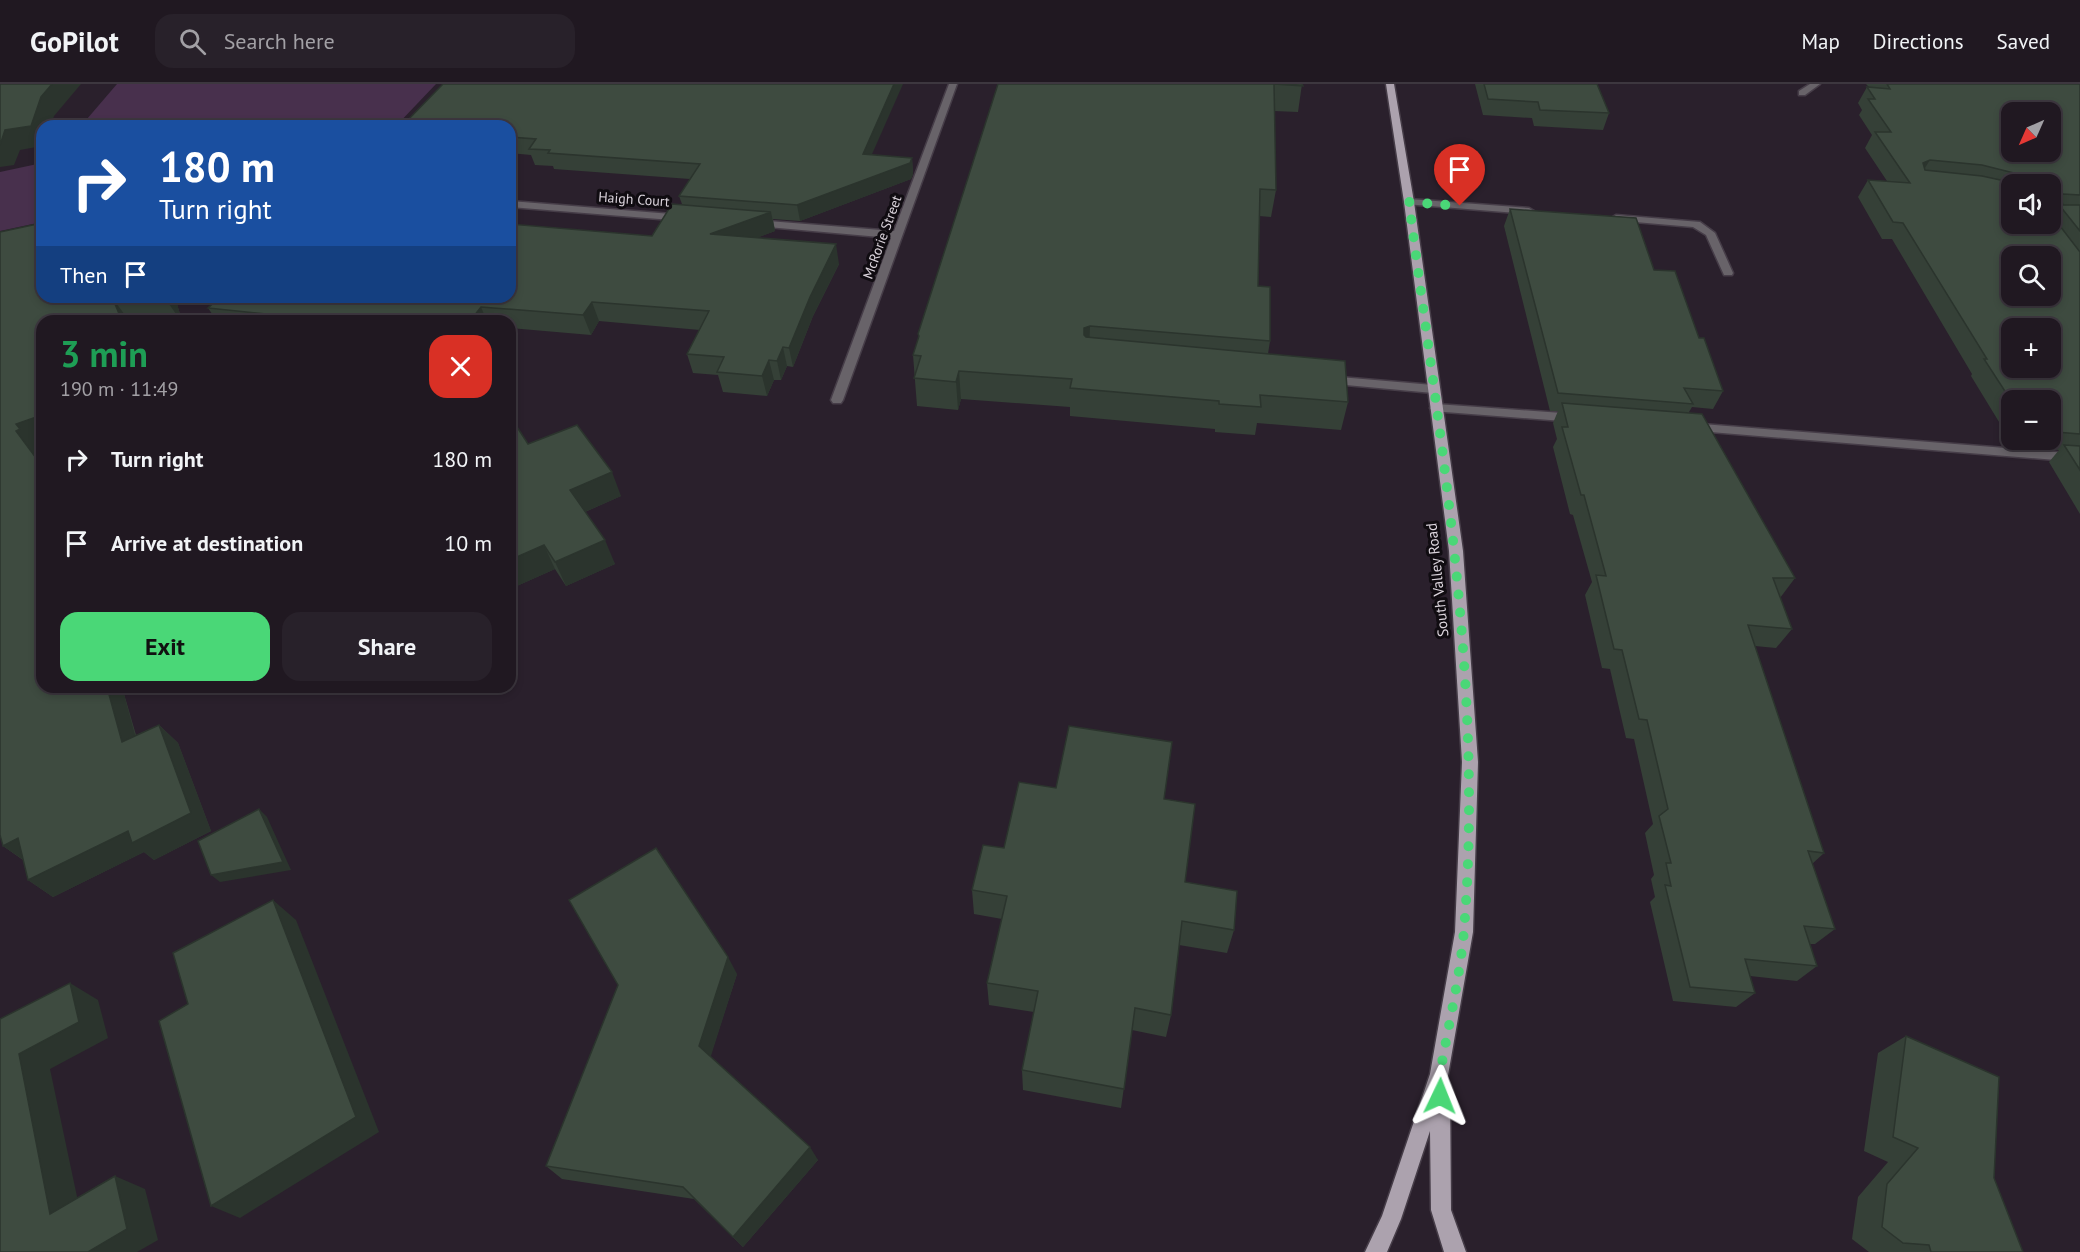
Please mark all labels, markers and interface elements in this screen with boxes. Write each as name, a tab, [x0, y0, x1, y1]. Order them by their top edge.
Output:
search box	[155, 14, 575, 68]
text: GoPilot	[30, 23, 119, 60]
icon: search	[176, 25, 209, 58]
text: Search here	[224, 27, 335, 55]
text: Map	[1801, 28, 1840, 55]
text: Directions	[1873, 28, 1964, 55]
text: Saved	[1997, 28, 2050, 55]
north arrow	[2001, 102, 2061, 162]
map controls	[2001, 102, 2061, 450]
text: 180 m	[159, 139, 275, 194]
icon: right	[60, 144, 138, 222]
pin	[1434, 144, 1485, 206]
icon: arrive	[1443, 153, 1476, 186]
button: sound	[2001, 174, 2061, 234]
street label: Haigh Court	[598, 188, 671, 210]
text: Turn right	[159, 192, 272, 226]
street label: McRorie Street	[859, 192, 906, 281]
button: search	[2001, 246, 2061, 306]
icon: arrive	[119, 258, 152, 291]
text: Then	[60, 261, 107, 289]
button: +	[2001, 318, 2061, 378]
text: 3 min	[60, 330, 148, 377]
button: close	[429, 335, 492, 398]
text: 190 m · 11:49	[60, 376, 178, 402]
button: −	[2001, 390, 2061, 450]
icon: right	[60, 443, 93, 476]
text: Turn right	[111, 445, 203, 473]
text: 180 m	[432, 445, 492, 473]
street label: South Valley Road	[1422, 522, 1452, 638]
icon: arrive	[60, 527, 93, 560]
text: Arrive at destination	[111, 529, 303, 557]
text: 10 m	[444, 529, 492, 557]
button: Exit	[60, 612, 270, 681]
button: Share	[282, 612, 492, 681]
position arrow	[1408, 1064, 1472, 1128]

